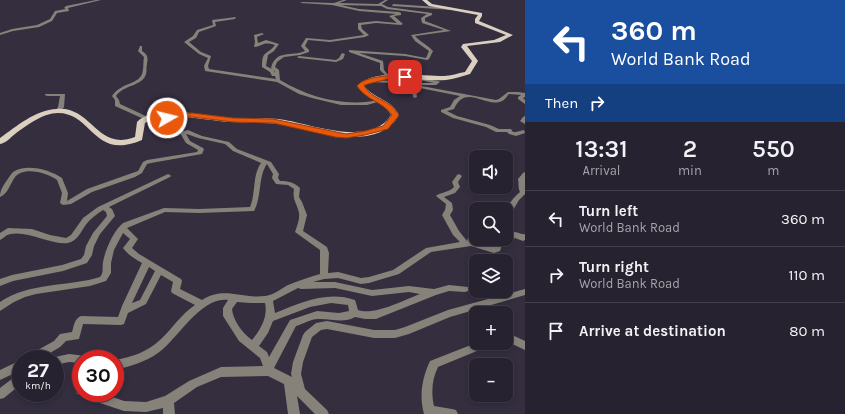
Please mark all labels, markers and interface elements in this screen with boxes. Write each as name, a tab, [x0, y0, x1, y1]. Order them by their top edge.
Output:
text: 360 m	[611, 14, 697, 47]
icon: left	[545, 16, 597, 68]
text: World Bank Road	[611, 48, 751, 70]
pin	[388, 60, 422, 94]
icon: arrive	[394, 66, 416, 88]
icon: right	[586, 92, 608, 114]
text: Then	[545, 94, 578, 112]
position arrow	[146, 97, 188, 139]
text: 13:31	[575, 135, 628, 163]
text: 2	[683, 135, 697, 163]
text: 550	[752, 135, 795, 163]
map controls	[469, 150, 513, 402]
button: sound	[469, 150, 513, 194]
text: Arrival	[582, 163, 621, 178]
text: min	[678, 163, 702, 178]
text: m	[767, 163, 779, 178]
button: search	[469, 202, 513, 246]
text: Turn left	[579, 202, 638, 220]
icon: left	[545, 208, 567, 230]
text: 360 m	[781, 210, 825, 228]
text: World Bank Road	[579, 220, 680, 235]
button: layers	[469, 254, 513, 298]
text: Turn right	[579, 258, 649, 276]
icon: right	[545, 264, 567, 286]
text: 110 m	[789, 266, 825, 284]
text: World Bank Road	[579, 276, 680, 291]
button: +	[469, 306, 513, 350]
icon: arrive	[545, 320, 567, 342]
text: Arrive at destination	[579, 322, 726, 340]
text: 80 m	[789, 322, 825, 340]
speed limit sign: 30	[72, 350, 124, 402]
button: −	[469, 358, 513, 402]
text: 27	[27, 359, 49, 382]
text: km/h	[25, 380, 51, 392]

